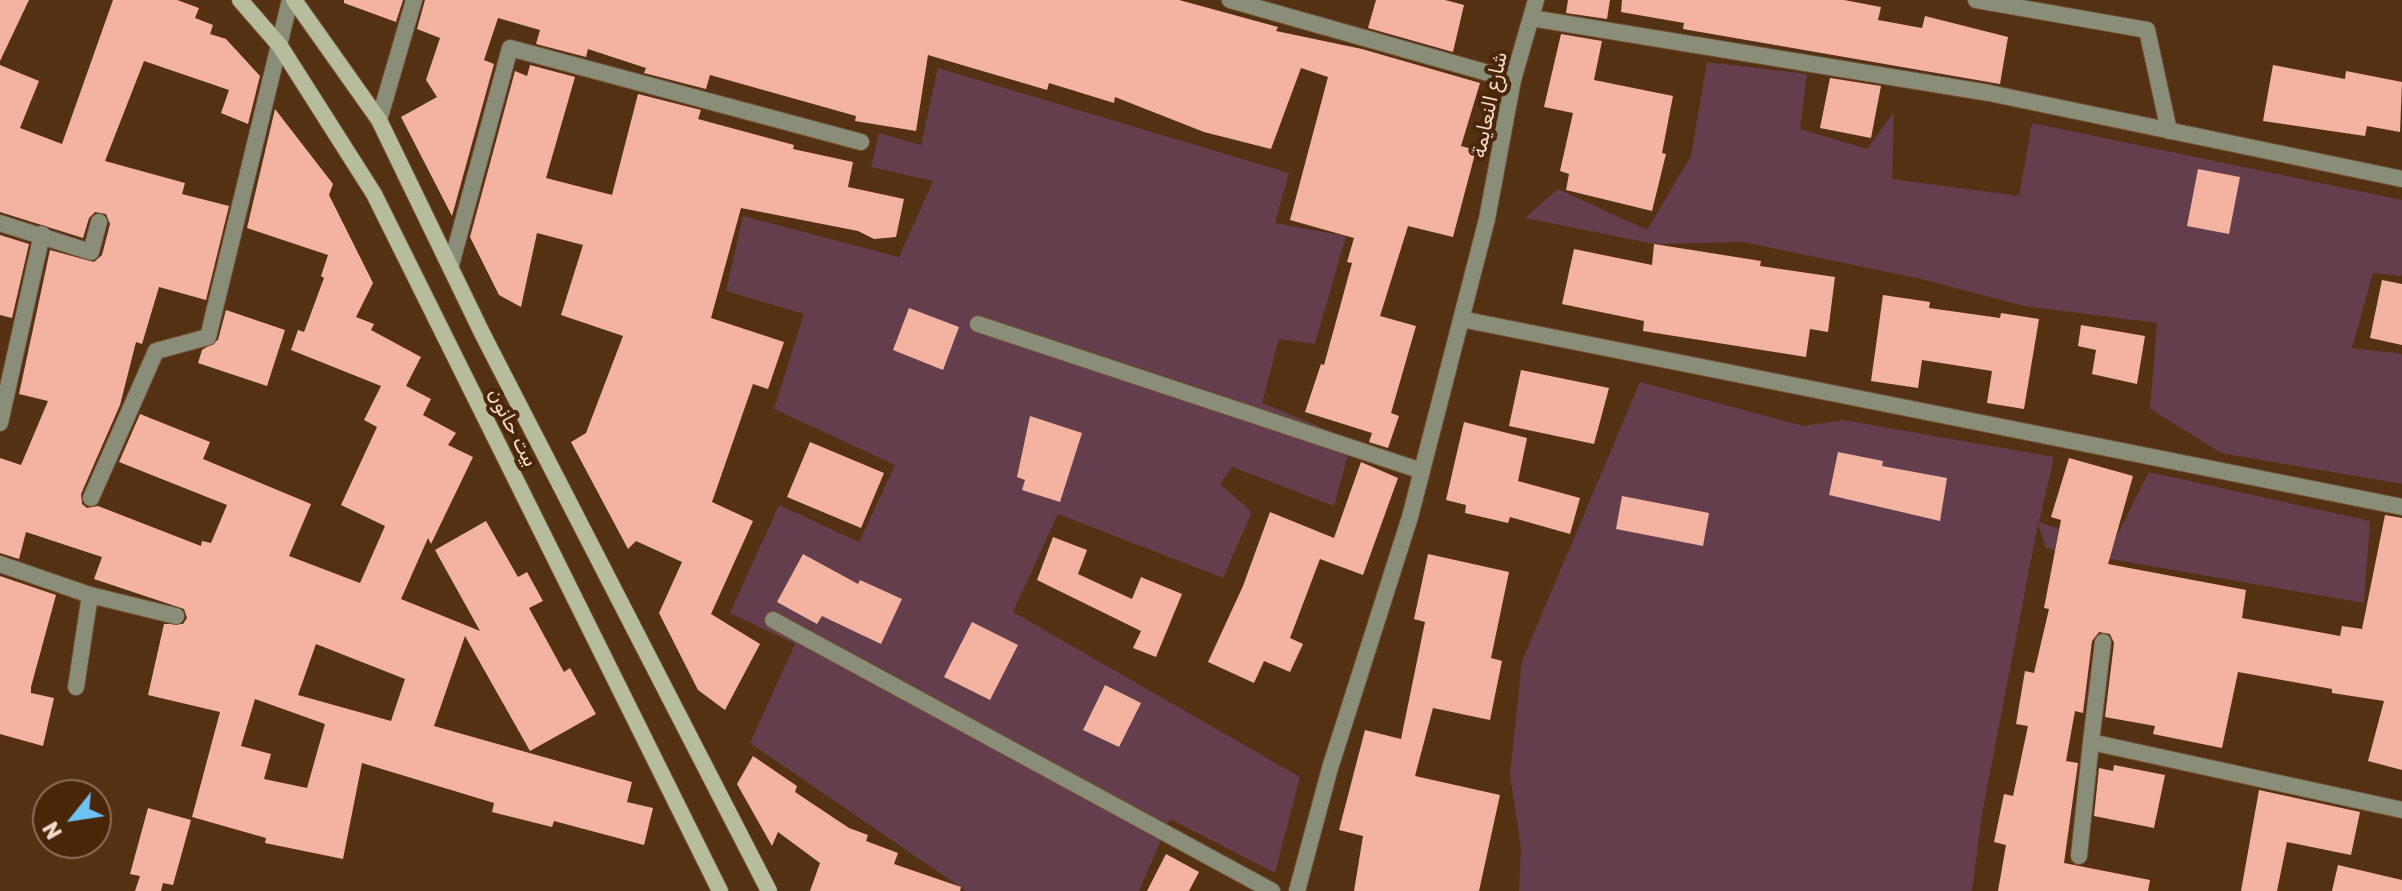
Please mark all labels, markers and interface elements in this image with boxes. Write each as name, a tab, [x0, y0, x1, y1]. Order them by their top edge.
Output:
street label: شارع النعايمة	[1467, 50, 1513, 160]
street label: بيت حانون	[482, 385, 542, 471]
north arrow	[32, 779, 112, 859]
text: N	[37, 817, 68, 844]

